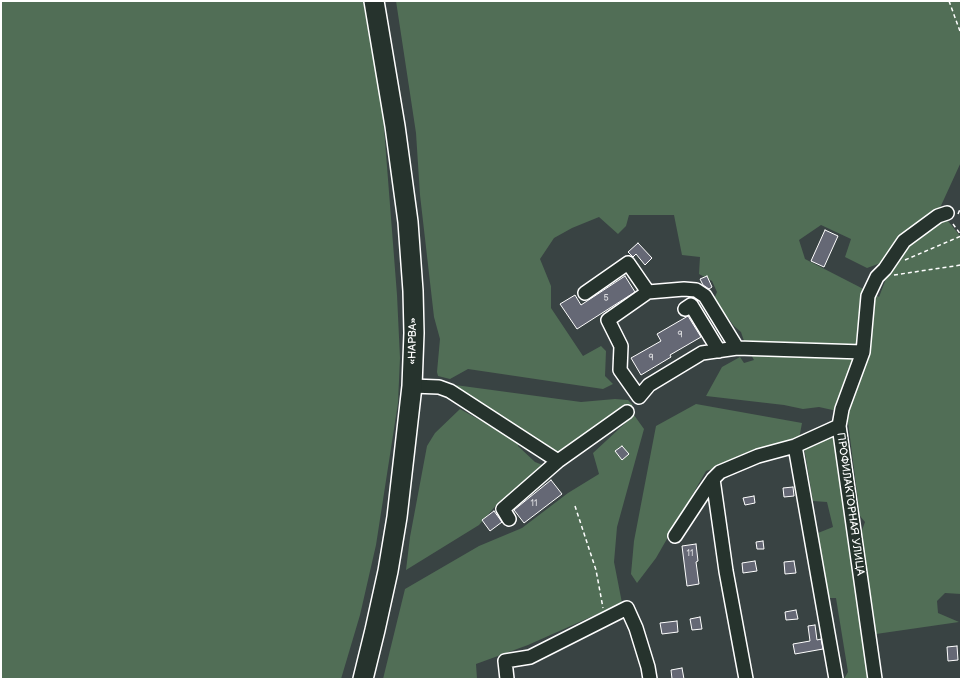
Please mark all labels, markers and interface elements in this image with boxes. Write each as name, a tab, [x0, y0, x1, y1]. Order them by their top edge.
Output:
house number: 5	[603, 294, 609, 304]
street label: «НАРВА»	[406, 317, 420, 365]
house number: 9	[677, 330, 683, 340]
house number: 9	[648, 353, 654, 363]
street label: ПРОФИЛАКТОРНАЯ УЛИЦА	[833, 432, 867, 576]
house number: 11	[531, 499, 537, 509]
house number: 11	[687, 549, 693, 559]

